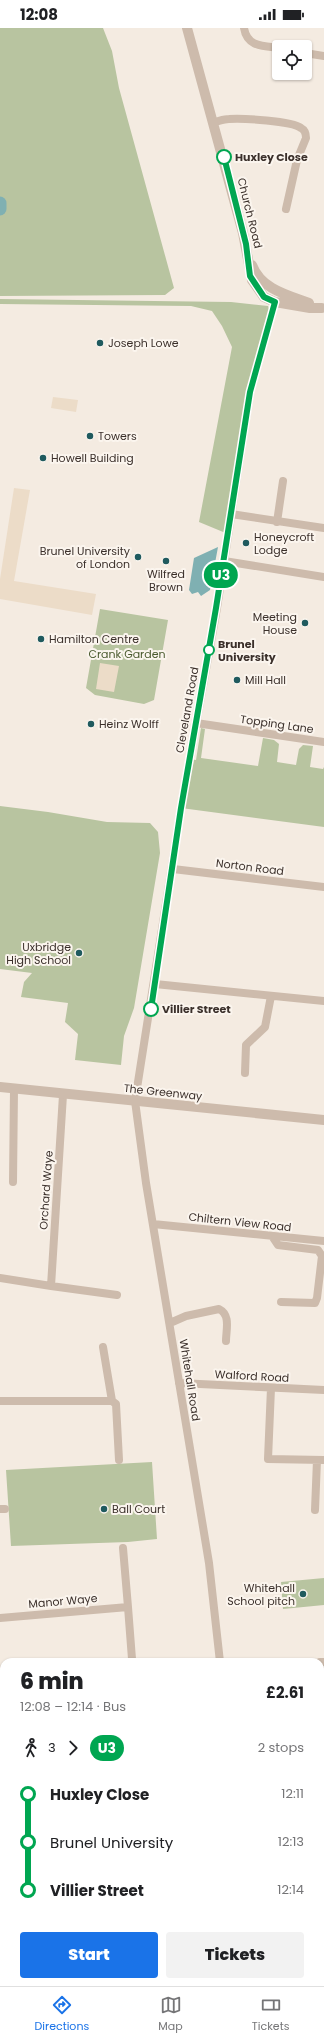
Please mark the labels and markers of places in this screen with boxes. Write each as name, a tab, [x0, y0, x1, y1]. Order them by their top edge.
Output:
marker: Huxley Close	[216, 149, 232, 165]
place label: Huxley Close	[235, 149, 308, 165]
place label: Joseph Lowe	[108, 335, 179, 351]
marker: Joseph Lowe	[95, 338, 105, 348]
place label: Towers	[98, 428, 137, 444]
marker: Towers	[85, 431, 95, 441]
place label: Howell Building	[51, 450, 134, 466]
marker: Howell Building	[38, 453, 48, 463]
place label: Honeycroft Lodge	[254, 529, 314, 558]
marker: Honeycroft Lodge	[241, 538, 251, 548]
place label: Brunel University of London	[40, 543, 131, 572]
marker: Brunel University of London	[133, 552, 143, 562]
marker: Wilfred Brown	[161, 556, 171, 566]
place label: Wilfred Brown	[147, 566, 185, 595]
place label: Meeting House	[253, 609, 297, 638]
marker: Meeting House	[300, 618, 310, 628]
place label: Hamilton Centre	[49, 631, 139, 647]
marker: Hamilton Centre	[36, 634, 46, 644]
place label: Brunel University	[218, 636, 276, 665]
marker: Brunel University	[203, 644, 215, 656]
place label: Mill Hall	[245, 672, 286, 688]
marker: Mill Hall	[232, 675, 242, 685]
place label: Heinz Wolff	[99, 716, 159, 732]
marker: Heinz Wolff	[86, 719, 96, 729]
place label: Uxbridge High School	[6, 939, 71, 968]
marker: Uxbridge High School	[74, 948, 84, 958]
marker: Villier Street	[143, 1001, 159, 1017]
place label: Villier Street	[162, 1001, 231, 1017]
place label: Ball Court	[112, 1501, 165, 1517]
marker: Ball Court	[99, 1504, 109, 1514]
place label: Whitehall School pitch	[227, 1580, 295, 1609]
marker: Whitehall School pitch	[298, 1589, 308, 1599]

